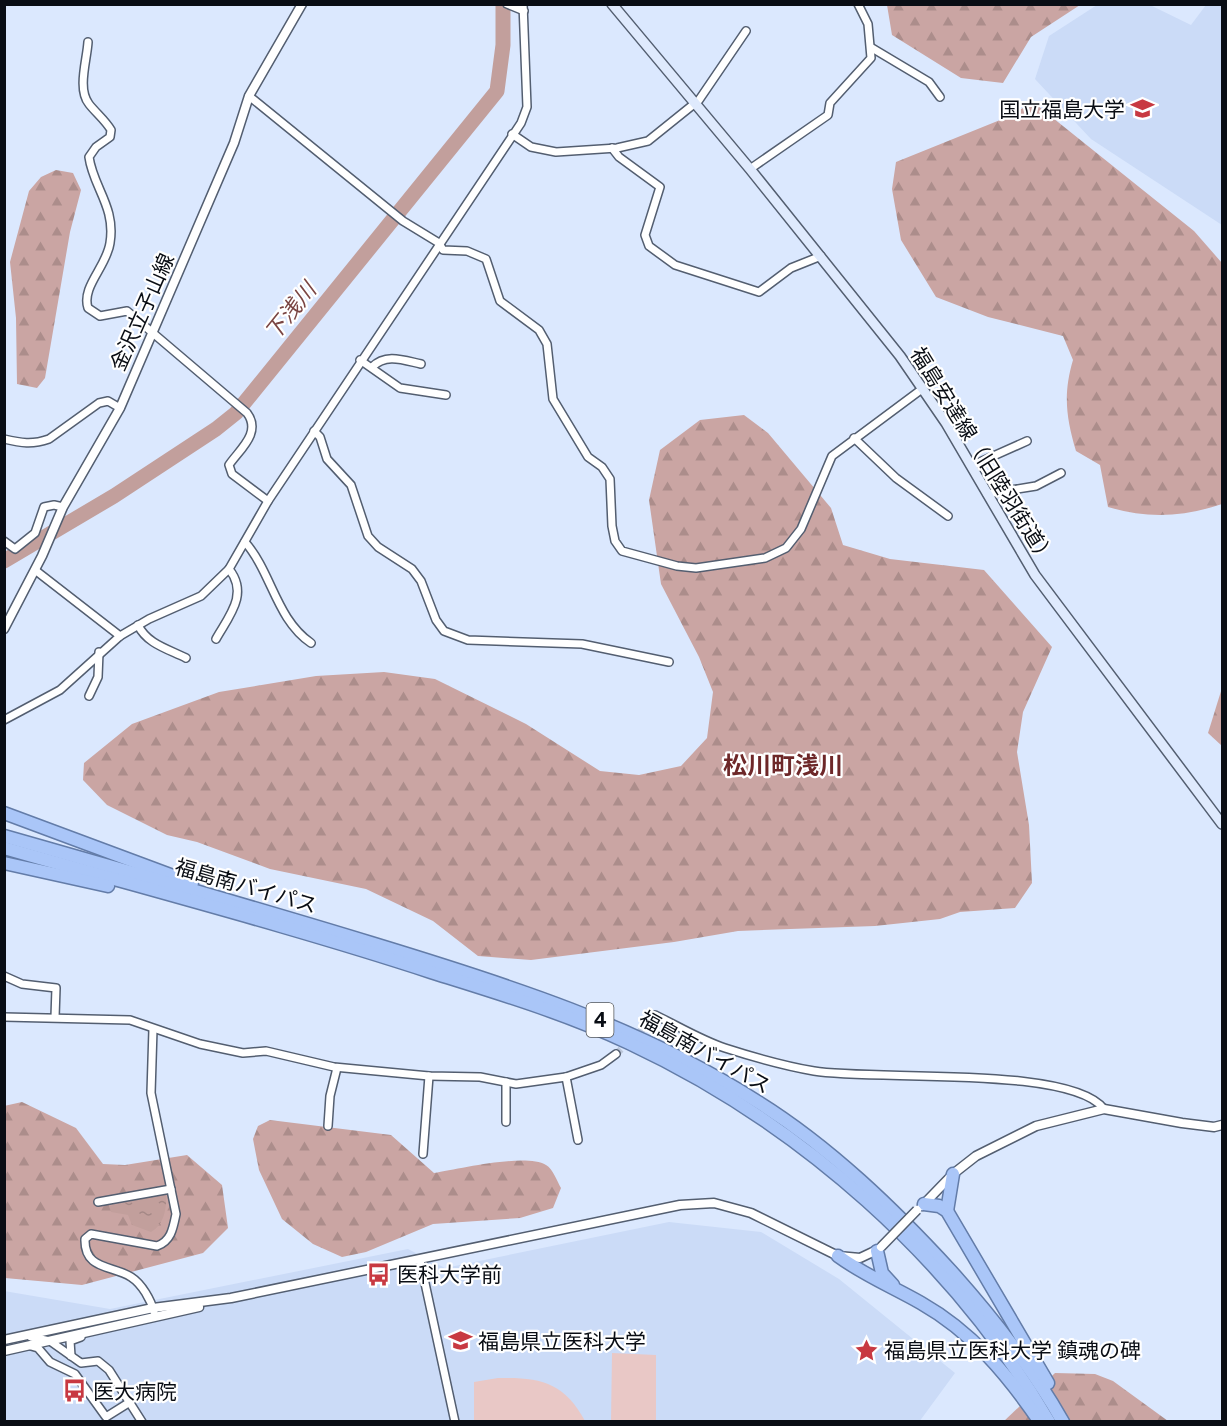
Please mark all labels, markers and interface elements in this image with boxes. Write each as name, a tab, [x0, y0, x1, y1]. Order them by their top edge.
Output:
school or university icon: 国立福島大学	[1130, 96, 1156, 122]
place label: 国立福島大学	[999, 97, 1125, 122]
street label: 金沢立子山線	[105, 249, 179, 375]
water label: 下浅川	[259, 276, 322, 345]
street label: 福島安達線（旧陸羽街道）	[906, 343, 1060, 569]
district label: 松川町浅川	[723, 751, 843, 779]
street label: 福島南バイパス	[172, 854, 320, 918]
road number: 4	[586, 1003, 614, 1037]
street label: 福島南バイパス	[635, 1006, 775, 1098]
bus stop icon: 医科大学前	[366, 1261, 392, 1287]
place label: 医科大学前	[397, 1262, 502, 1287]
school or university icon: 福島県立医科大学	[447, 1328, 473, 1354]
place label: 福島県立医科大学	[478, 1329, 646, 1354]
place icon: 福島県立医科大学 鎮魂の碑	[853, 1337, 879, 1363]
place label: 福島県立医科大学 鎮魂の碑	[884, 1338, 1141, 1363]
bus stop icon: 医大病院	[62, 1378, 88, 1404]
place label: 医大病院	[93, 1379, 177, 1404]

